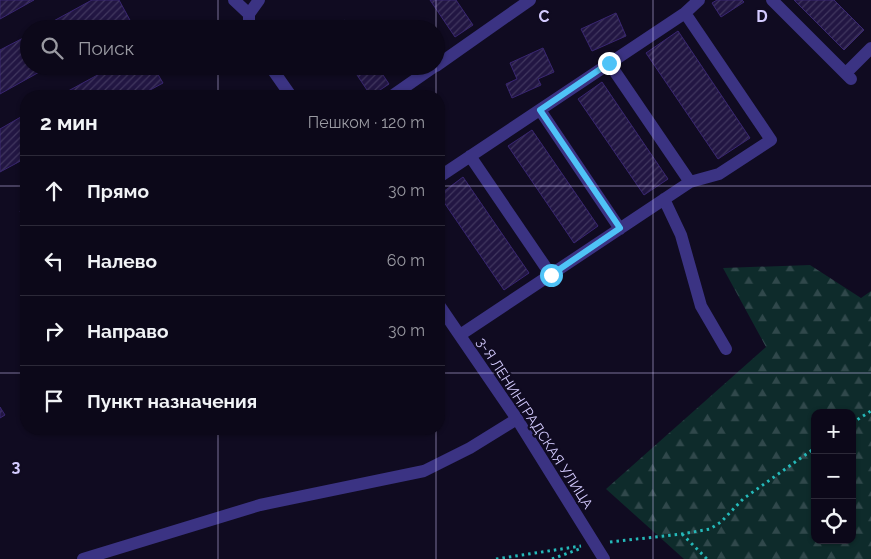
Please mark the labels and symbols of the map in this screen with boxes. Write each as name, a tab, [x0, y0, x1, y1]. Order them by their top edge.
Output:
text: C	[539, 7, 550, 26]
text: D	[756, 7, 768, 26]
route end	[598, 52, 621, 75]
route start	[540, 264, 563, 287]
street label: 3-Я ЛЕНИНГРАДСКАЯ УЛИЦА	[474, 334, 597, 512]
text: 3	[12, 457, 21, 476]

